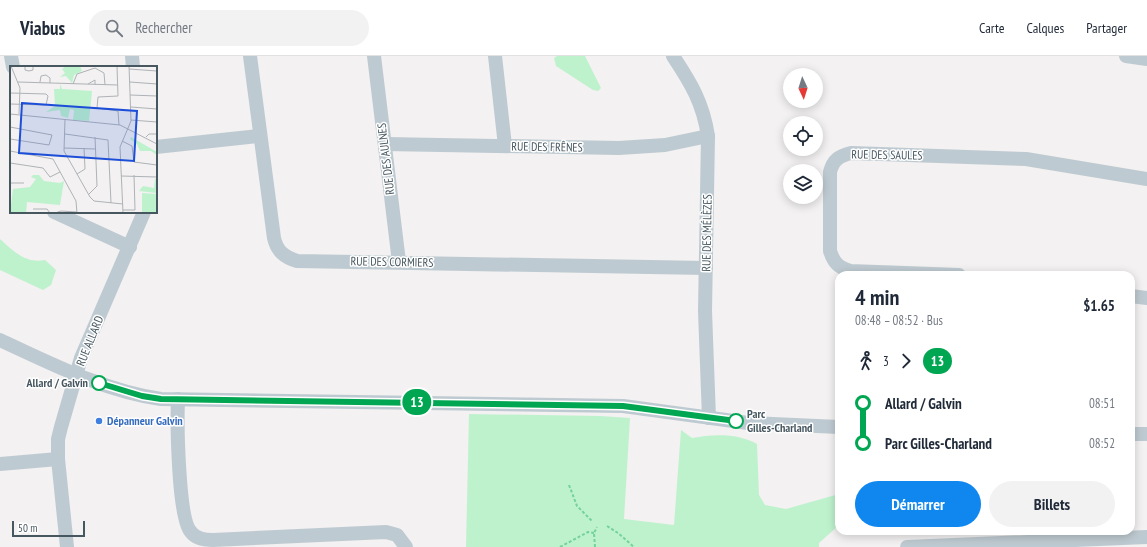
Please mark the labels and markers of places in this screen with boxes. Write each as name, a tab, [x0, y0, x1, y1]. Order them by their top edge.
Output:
place label: Allard / Galvin	[26, 375, 88, 390]
marker: Allard / Galvin	[91, 375, 107, 391]
place label: Parc Gilles-Charland	[747, 406, 812, 435]
place label: Dépanneur Galvin	[107, 413, 183, 428]
marker: Parc Gilles-Charland	[728, 413, 744, 429]
marker: Dépanneur Galvin	[94, 416, 104, 426]

